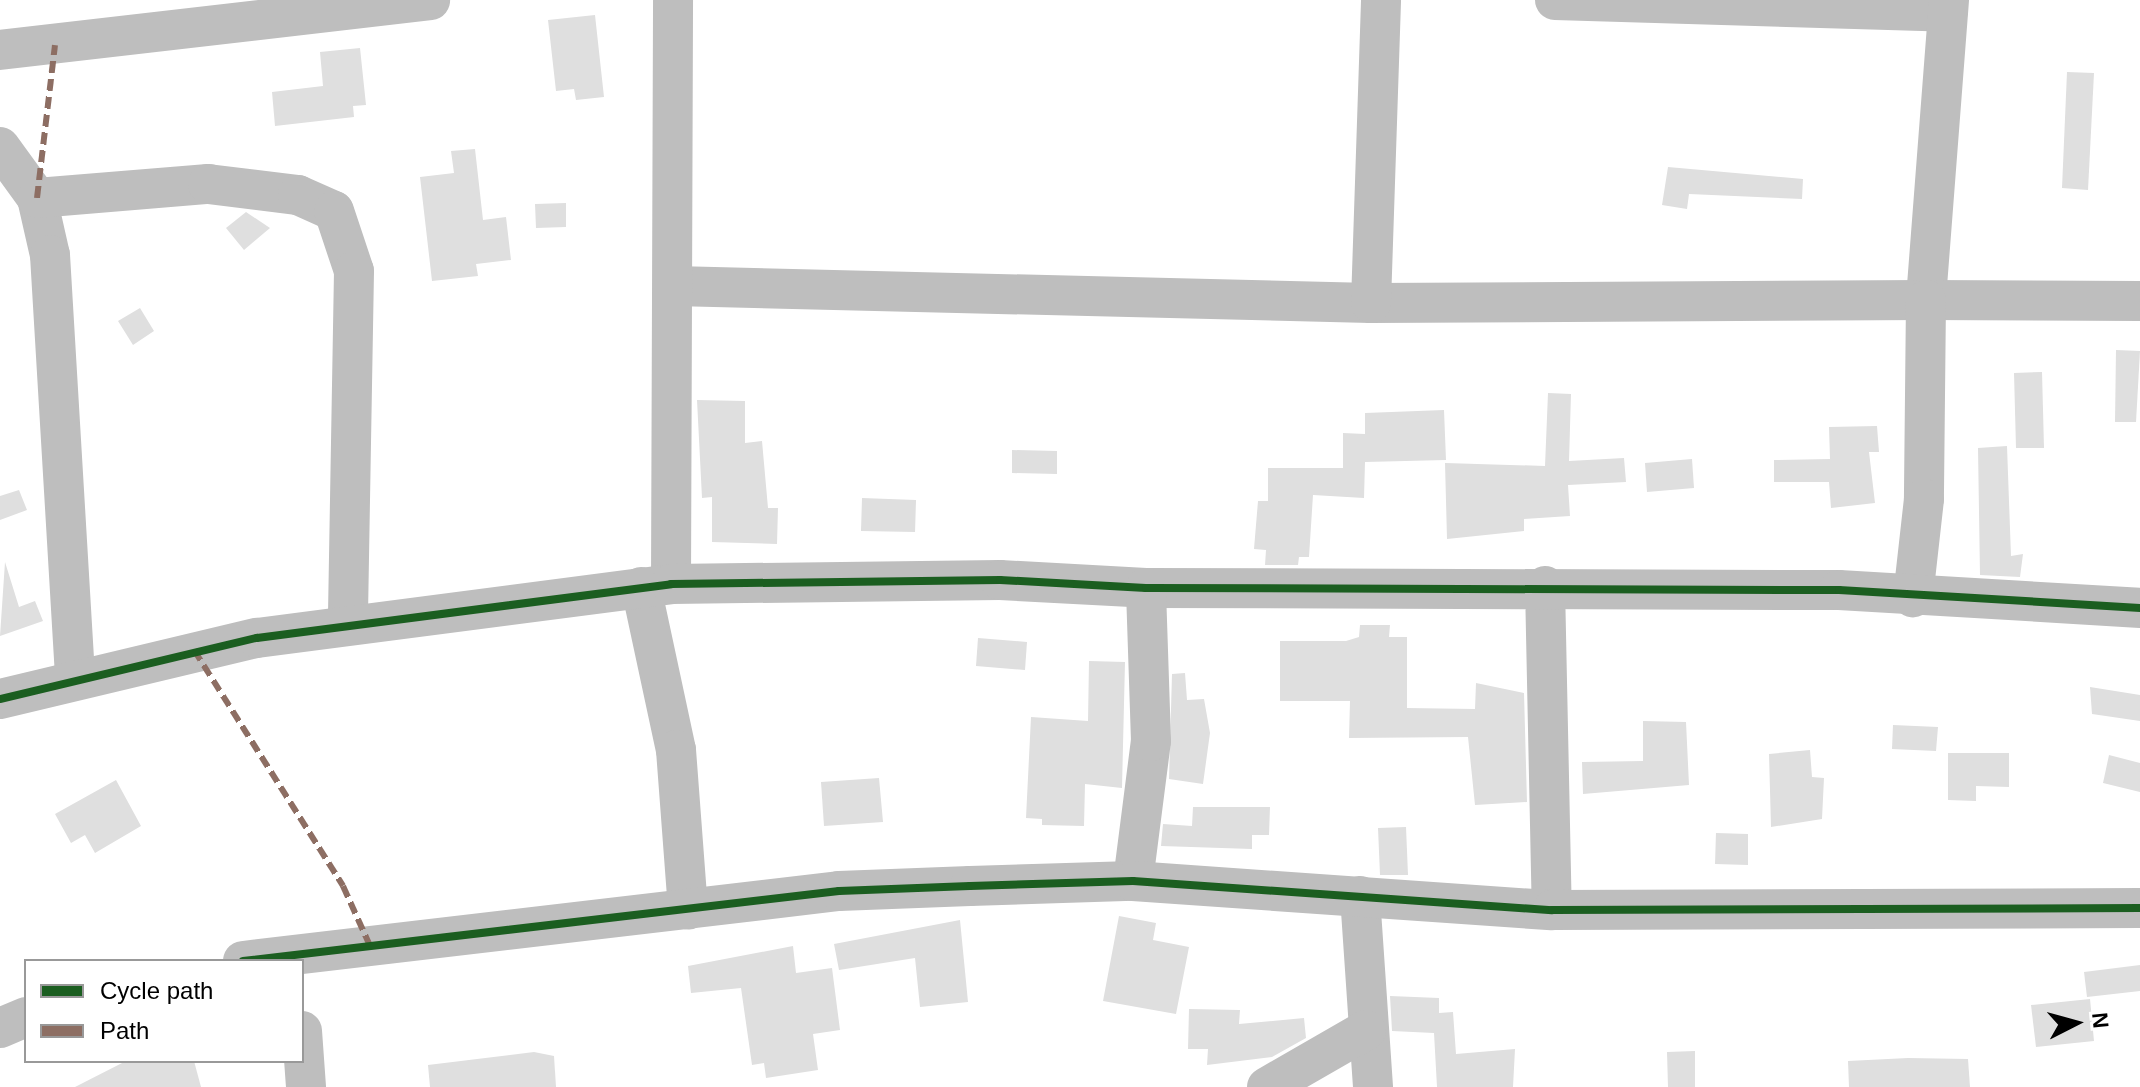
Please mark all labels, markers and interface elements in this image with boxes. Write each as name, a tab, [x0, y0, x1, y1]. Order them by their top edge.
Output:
legend	[24, 959, 304, 1063]
text: Cycle path	[100, 977, 213, 1004]
north arrow	[2036, 983, 2116, 1063]
text: N	[2087, 1011, 2114, 1030]
text: Path	[100, 1017, 149, 1044]

